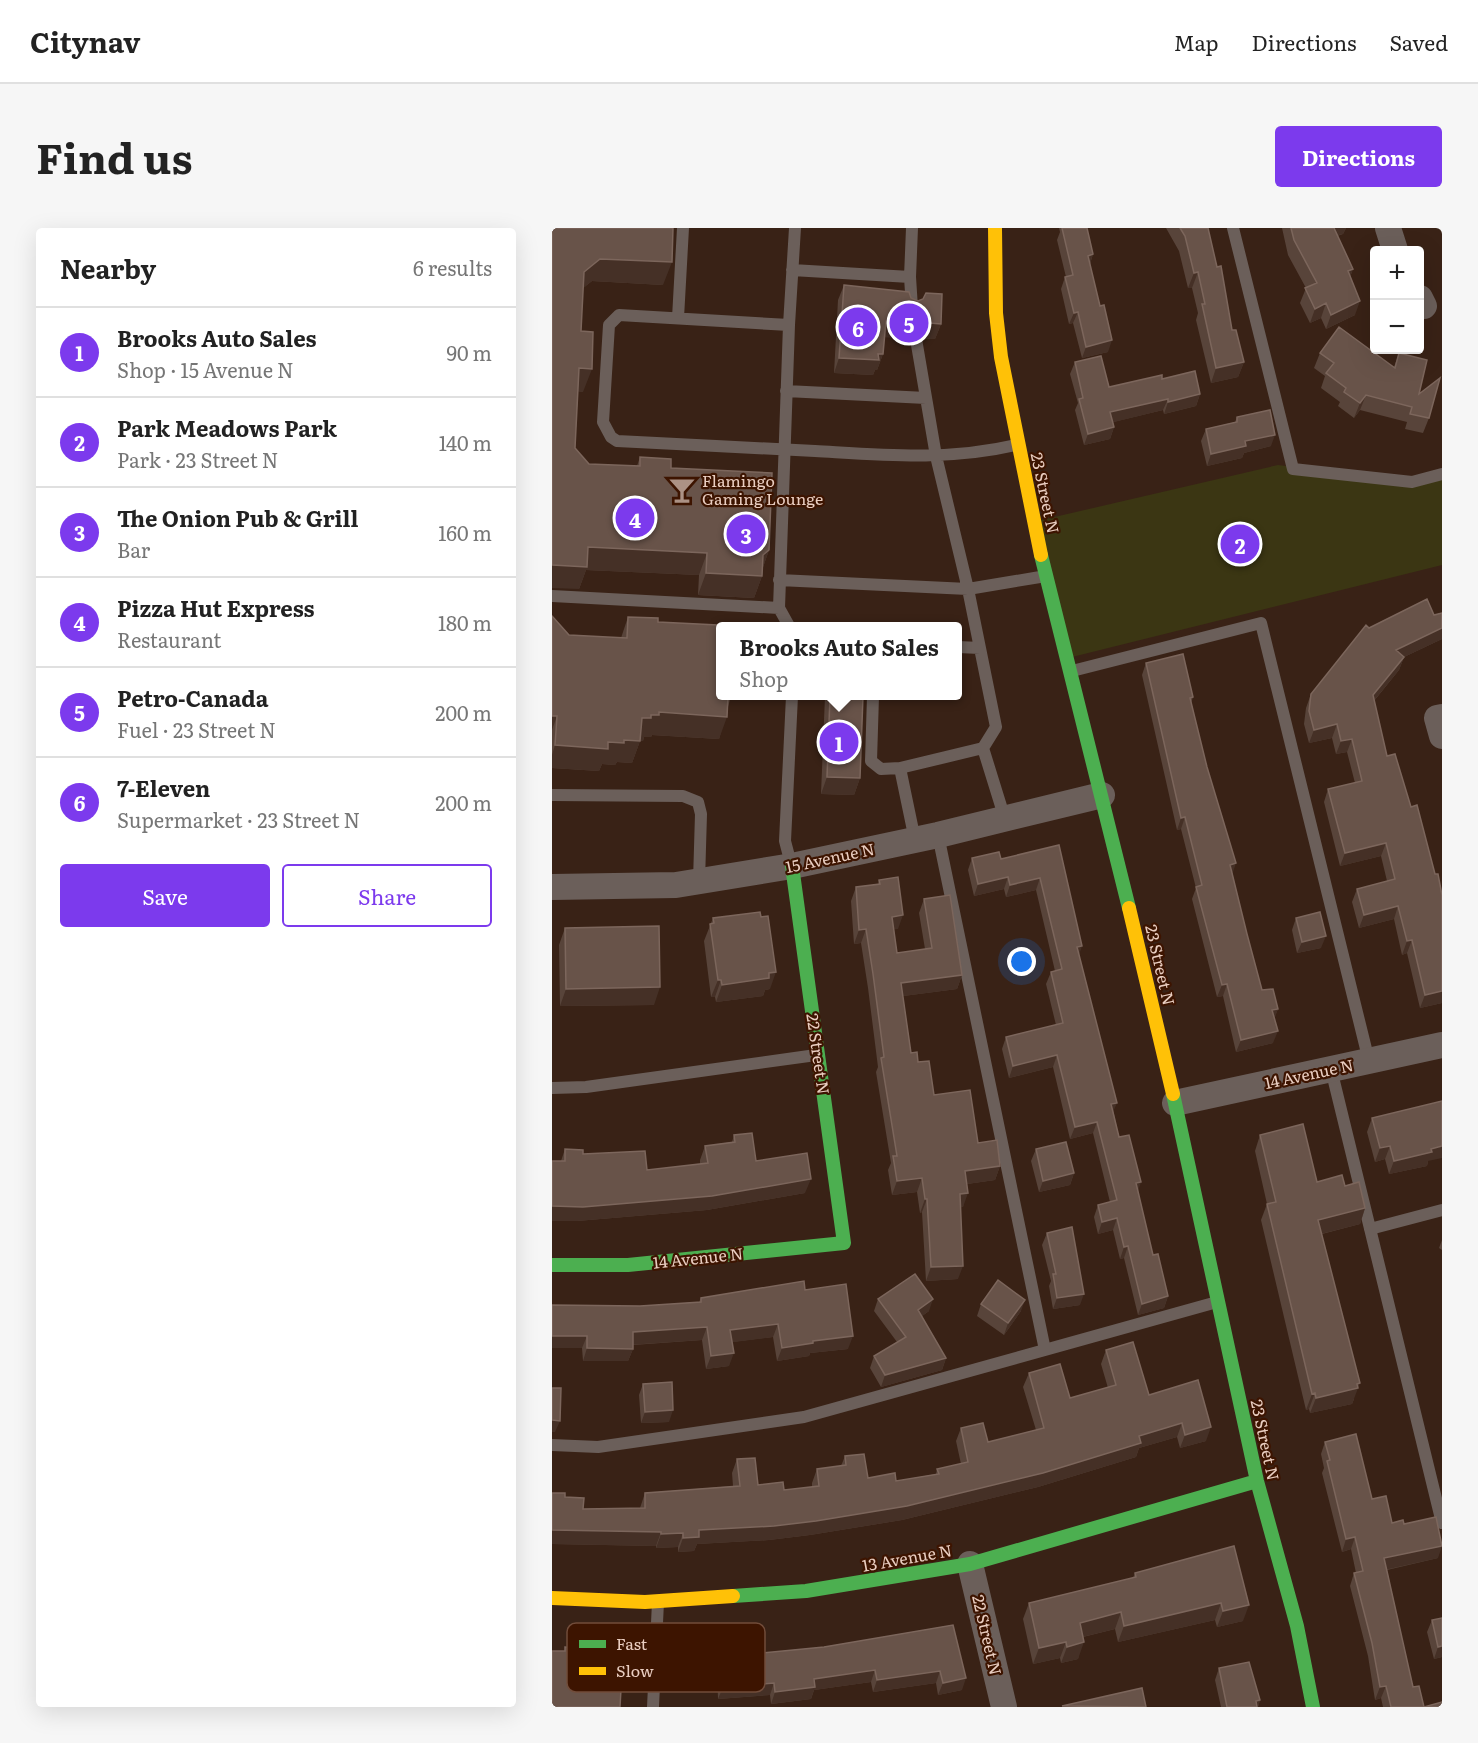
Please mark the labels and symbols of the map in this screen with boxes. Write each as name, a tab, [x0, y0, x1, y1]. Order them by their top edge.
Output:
pin: 5	[890, 300, 928, 346]
pin: 6	[838, 304, 878, 350]
street label: 23 Street N	[1026, 450, 1066, 536]
place label: Flamingo Gaming Lounge	[702, 468, 823, 510]
bar icon: Flamingo Gaming Lounge	[667, 475, 697, 505]
pin: 4	[616, 496, 655, 540]
pin: 3	[726, 512, 766, 556]
pin: 2	[1220, 522, 1260, 566]
pin: 1	[820, 720, 858, 764]
street label: 15 Avenue N	[783, 836, 877, 878]
street label: 23 Street N	[1140, 922, 1182, 1008]
your location	[1007, 947, 1036, 976]
street label: 22 Street N	[801, 1012, 837, 1096]
street label: 14 Avenue N	[1262, 1052, 1356, 1094]
street label: 14 Avenue N	[652, 1240, 744, 1274]
street label: 23 Street N	[1246, 1397, 1286, 1483]
street label: 13 Avenue N	[860, 1537, 954, 1577]
street label: 22 Street N	[967, 1592, 1009, 1677]
legend	[567, 1623, 765, 1692]
text: Fast	[616, 1631, 648, 1655]
text: Slow	[616, 1658, 654, 1682]

